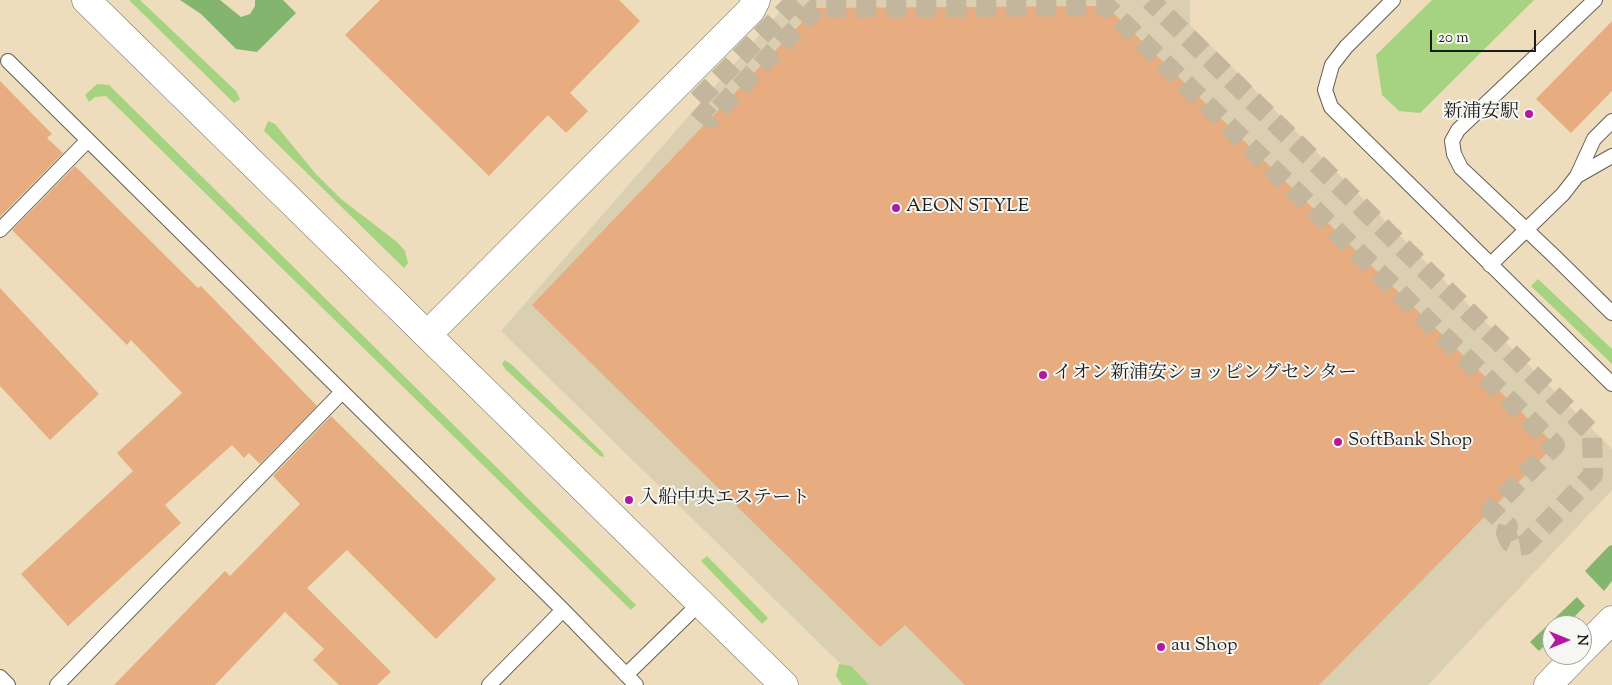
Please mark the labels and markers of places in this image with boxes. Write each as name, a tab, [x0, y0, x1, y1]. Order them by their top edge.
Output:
place label: 新浦安駅	[1443, 103, 1519, 125]
marker: 新浦安駅	[1523, 108, 1535, 120]
place label: AEON STYLE	[906, 197, 1029, 219]
marker: AEON STYLE	[890, 202, 902, 214]
place label: イオン新浦安ショッピングセンター	[1053, 364, 1357, 386]
marker: イオン新浦安ショッピングセンター	[1037, 369, 1049, 381]
place label: SoftBank Shop	[1348, 431, 1472, 453]
marker: SoftBank Shop	[1332, 436, 1344, 448]
place label: 入船中央エステート	[639, 489, 810, 511]
marker: 入船中央エステート	[623, 494, 635, 506]
place label: au Shop	[1171, 636, 1238, 658]
marker: au Shop	[1155, 641, 1167, 653]

